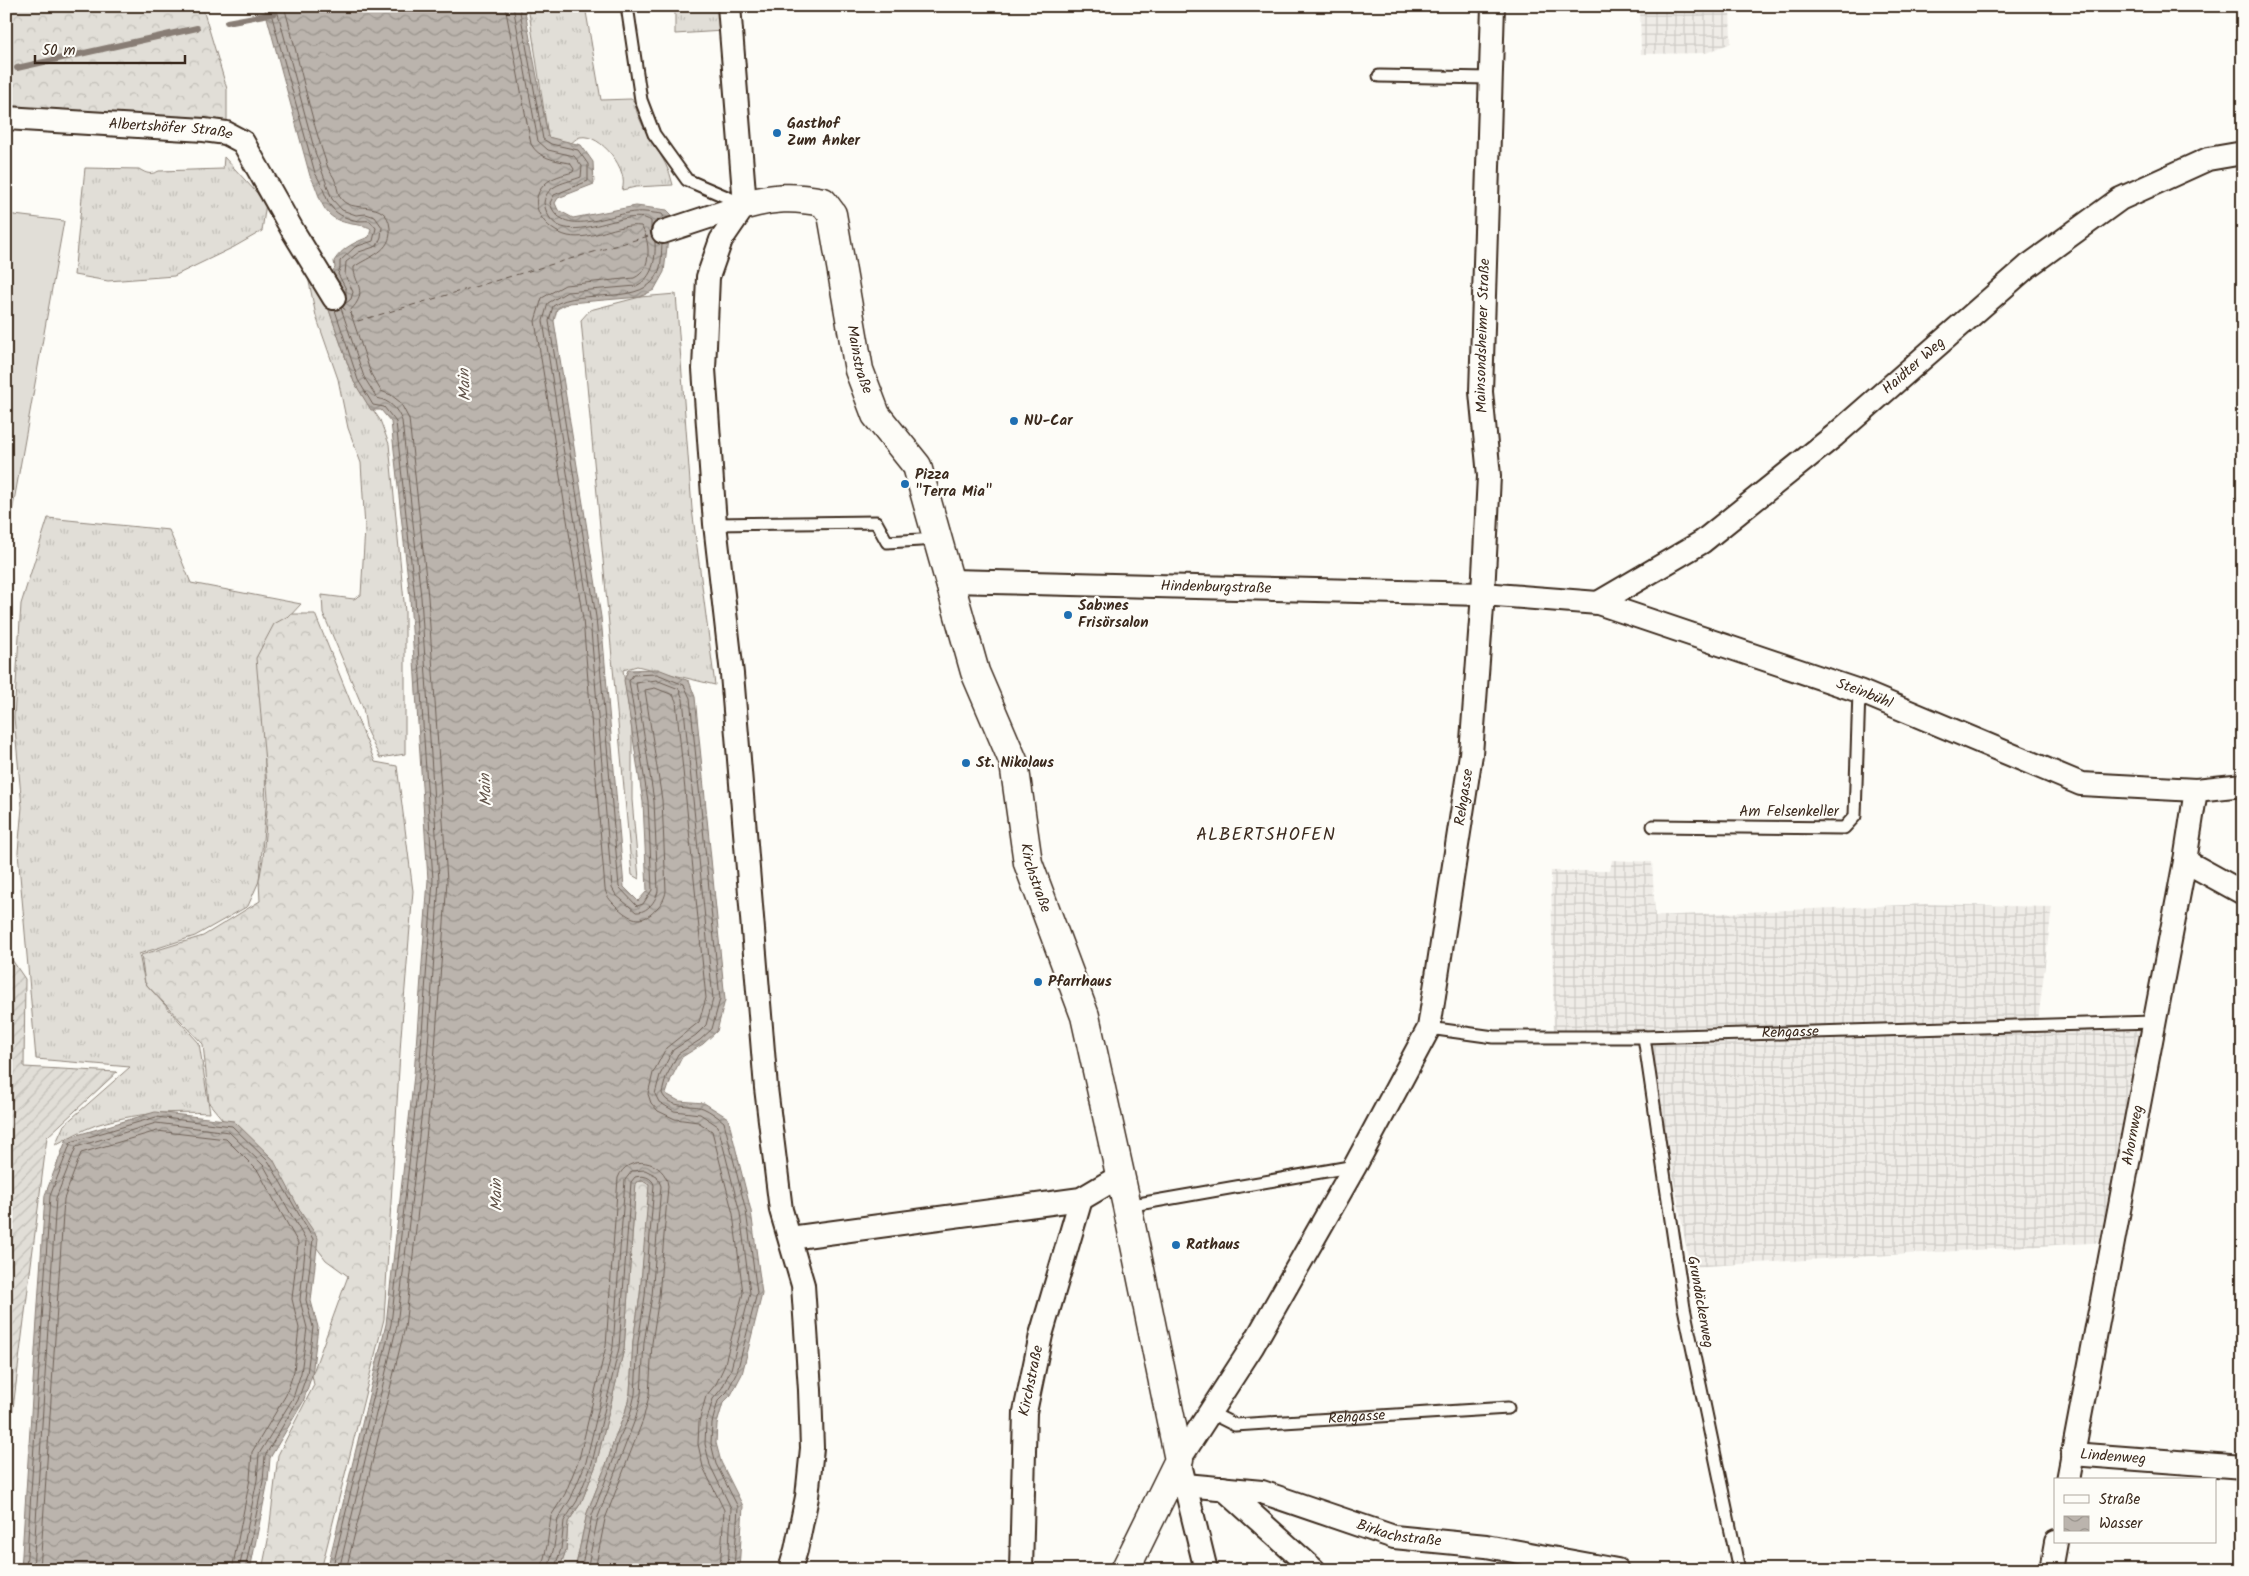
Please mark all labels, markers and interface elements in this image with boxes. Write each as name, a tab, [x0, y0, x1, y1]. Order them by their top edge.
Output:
scale bar	[35, 32, 185, 64]
text: 50 m	[42, 39, 76, 63]
street label: Albertshöfer Straße	[108, 112, 238, 147]
place label: Gasthof Zum Anker	[787, 112, 861, 153]
marker: Gasthof Zum Anker	[771, 127, 783, 139]
street label: Mainsondsheimer Straße	[1469, 258, 1497, 414]
street label: Mainstraße	[839, 323, 879, 398]
street label: Haidter Weg	[1877, 332, 1951, 401]
water label: Main	[452, 367, 478, 402]
place label: NU-Car	[1024, 409, 1073, 433]
marker: NU-Car	[1008, 415, 1020, 427]
place label: Pizza "Terra Mia"	[915, 463, 992, 504]
marker: Pizza "Terra Mia"	[899, 478, 911, 490]
street label: Hindenburgstraße	[1160, 574, 1272, 601]
place label: Sab:nes Frisörsalon	[1078, 594, 1148, 635]
marker: Sab:nes Frisörsalon	[1062, 609, 1074, 621]
street label: Steinbühl	[1833, 672, 1897, 716]
place label: St. Nikolaus	[976, 751, 1054, 775]
marker: St. Nikolaus	[960, 757, 972, 769]
street label: Rehgasse	[1448, 767, 1481, 827]
water label: Main	[473, 772, 499, 807]
street label: Am Felsenkeller	[1739, 800, 1840, 824]
district label: ALBERTSHOFEN	[1196, 821, 1336, 850]
street label: Kirchstraße	[1013, 842, 1058, 916]
place label: Pfarrhaus	[1048, 970, 1112, 994]
marker: Pfarrhaus	[1032, 976, 1044, 988]
street label: Rehgasse	[1761, 1020, 1820, 1046]
street label: Ahornweg	[2116, 1103, 2151, 1167]
water label: Main	[484, 1177, 510, 1211]
place label: Rathaus	[1186, 1233, 1240, 1257]
marker: Rathaus	[1170, 1239, 1182, 1251]
street label: Grundäckerweg	[1680, 1254, 1720, 1350]
street label: Kirchstraße	[1012, 1343, 1051, 1418]
street label: Rehgasse	[1327, 1404, 1386, 1431]
street label: Lindenweg	[2079, 1443, 2147, 1472]
legend	[2054, 1478, 2216, 1544]
text: Straße	[2099, 1488, 2141, 1512]
text: Wasser	[2099, 1512, 2143, 1536]
street label: Birkachstraße	[1353, 1513, 1443, 1554]

